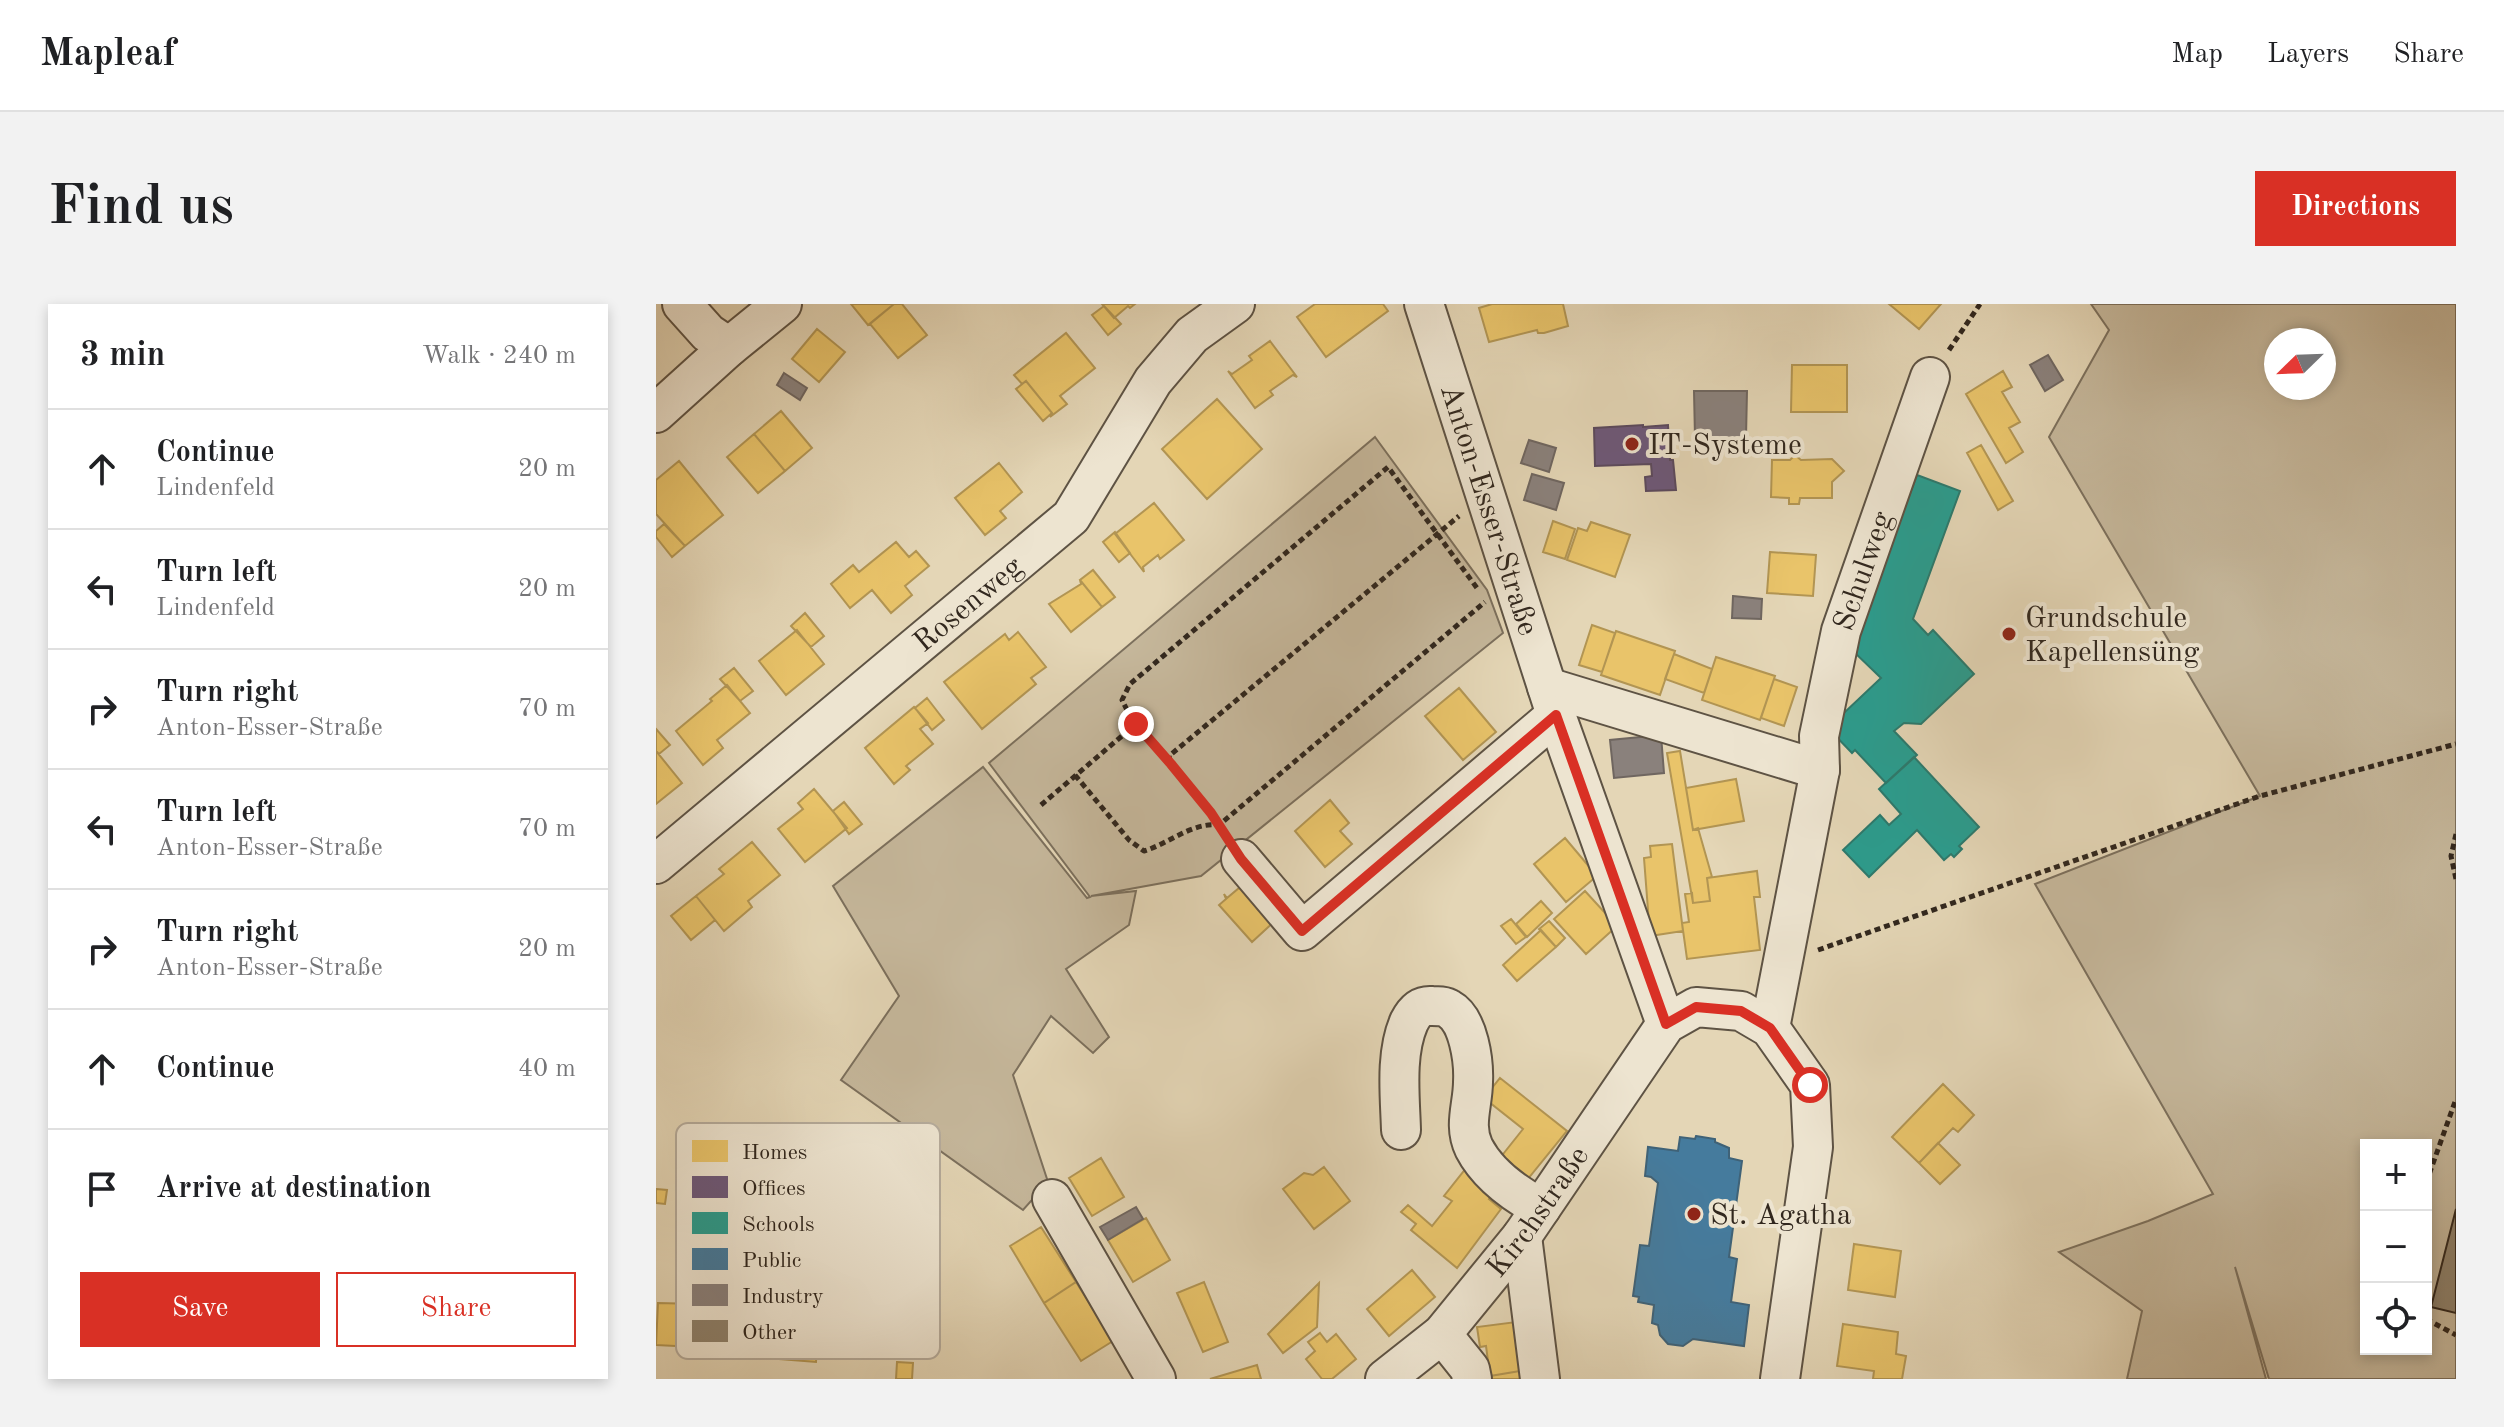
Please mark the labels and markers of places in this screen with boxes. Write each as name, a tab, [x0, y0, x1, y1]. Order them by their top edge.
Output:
place label: IT-Systeme	[1648, 431, 1802, 461]
marker: IT-Systeme	[1623, 435, 1641, 453]
place label: Grundschule Kapellensüng	[2025, 604, 2199, 668]
marker: Grundschule Kapellensüng	[2000, 625, 2018, 643]
place label: St. Agatha	[1710, 1201, 1852, 1231]
marker: St. Agatha	[1685, 1205, 1703, 1223]

